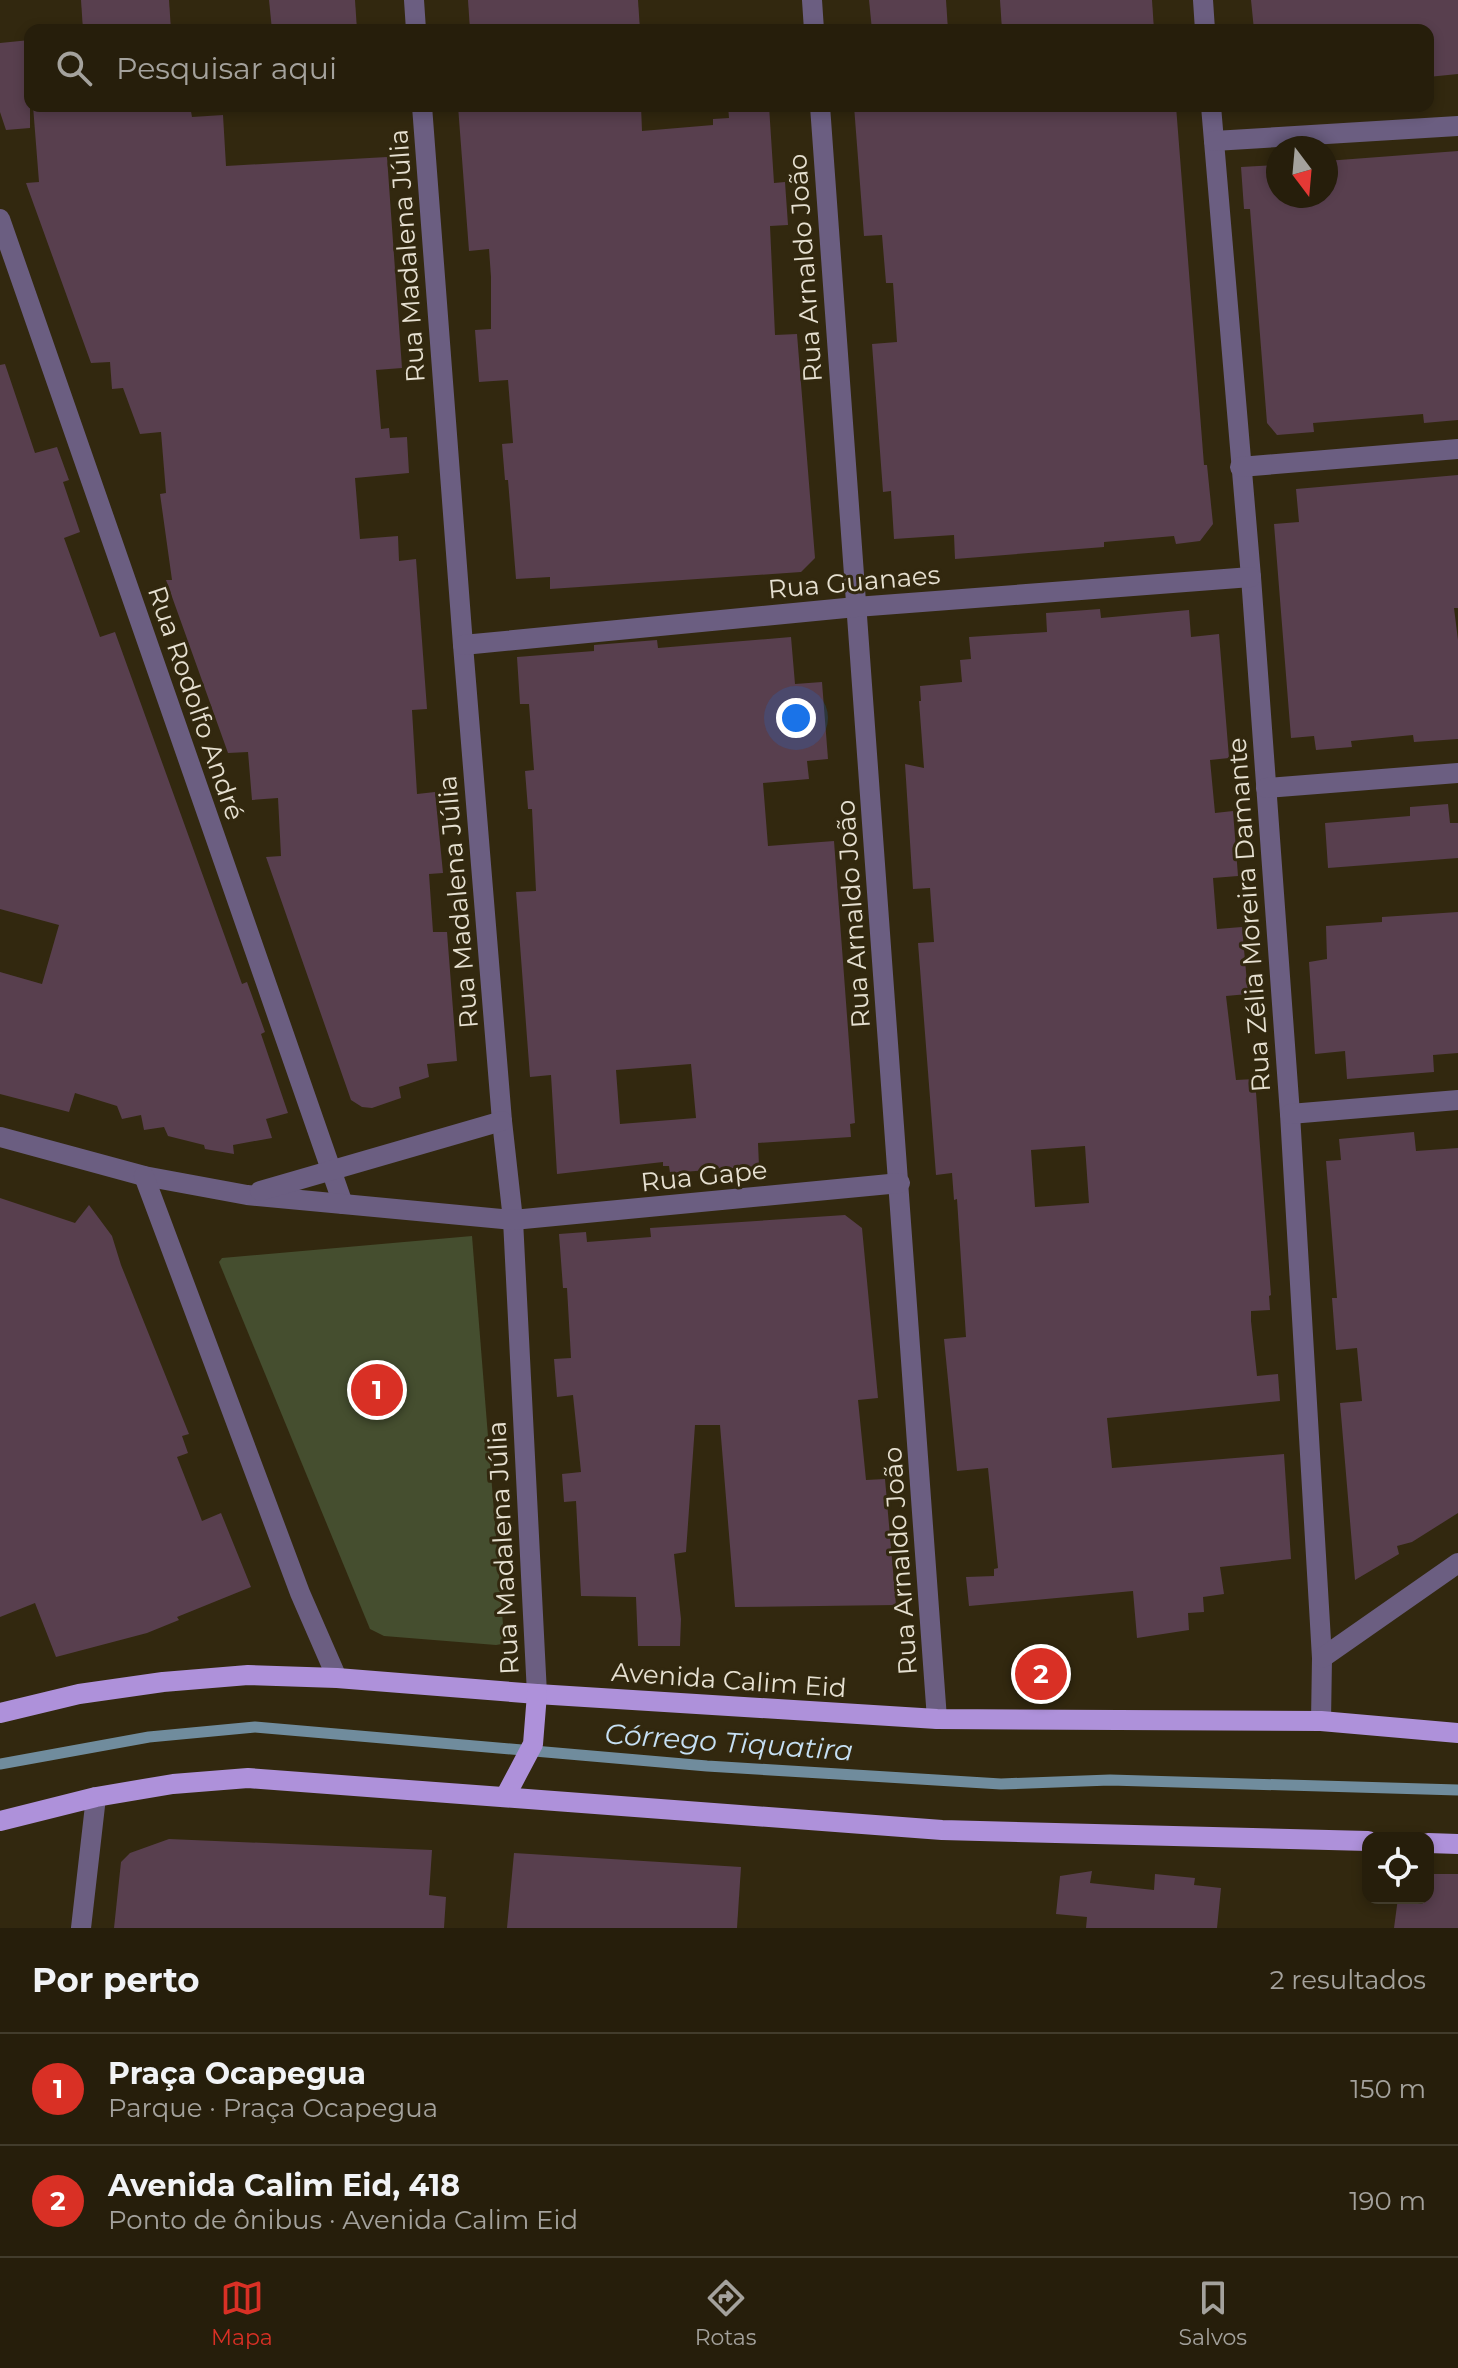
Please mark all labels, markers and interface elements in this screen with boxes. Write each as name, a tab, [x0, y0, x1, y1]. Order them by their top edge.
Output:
search box	[24, 24, 1434, 112]
icon: search	[52, 46, 96, 90]
text: Pesquisar aqui	[116, 50, 337, 87]
street label: Rua Madalena Júlia	[382, 128, 432, 384]
north arrow	[1266, 136, 1338, 208]
street label: Rua Arnaldo João	[781, 153, 829, 383]
street label: Rua Guanaes	[767, 559, 941, 605]
street label: Rua Rodolfo André	[141, 582, 251, 824]
your location	[776, 698, 816, 738]
street label: Rua Zélia Moreira Damante	[1221, 737, 1277, 1093]
street label: Rua Madalena Júlia	[431, 774, 485, 1030]
street label: Rua Arnaldo João	[829, 799, 877, 1029]
street label: Rua Gape	[639, 1153, 769, 1199]
pin: 1	[351, 1360, 403, 1420]
street label: Rua Madalena Júlia	[480, 1420, 526, 1676]
street label: Rua Arnaldo João	[876, 1446, 924, 1676]
pin: 2	[1015, 1644, 1067, 1704]
street label: Avenida Calim Eid	[610, 1656, 848, 1704]
water label: Córrego Tiquatira	[604, 1716, 854, 1768]
map controls	[1362, 1832, 1434, 1904]
button: locate	[1362, 1832, 1434, 1904]
text: Por perto	[32, 1959, 200, 2001]
text: 2 resultados	[1270, 1964, 1426, 1996]
text: Praça Ocapegua	[108, 2055, 366, 2092]
text: 1	[53, 2073, 63, 2105]
text: 150 m	[1350, 2073, 1426, 2105]
text: Parque · Praça Ocapegua	[108, 2092, 438, 2124]
text: Avenida Calim Eid, 418	[108, 2167, 460, 2204]
text: 2	[50, 2185, 66, 2217]
text: 190 m	[1349, 2185, 1426, 2217]
text: Ponto de ônibus · Avenida Calim Eid	[108, 2204, 578, 2236]
tab: Mapa	[211, 2276, 273, 2351]
tab: Rotas	[695, 2276, 757, 2351]
tab: Salvos	[1178, 2276, 1247, 2351]

